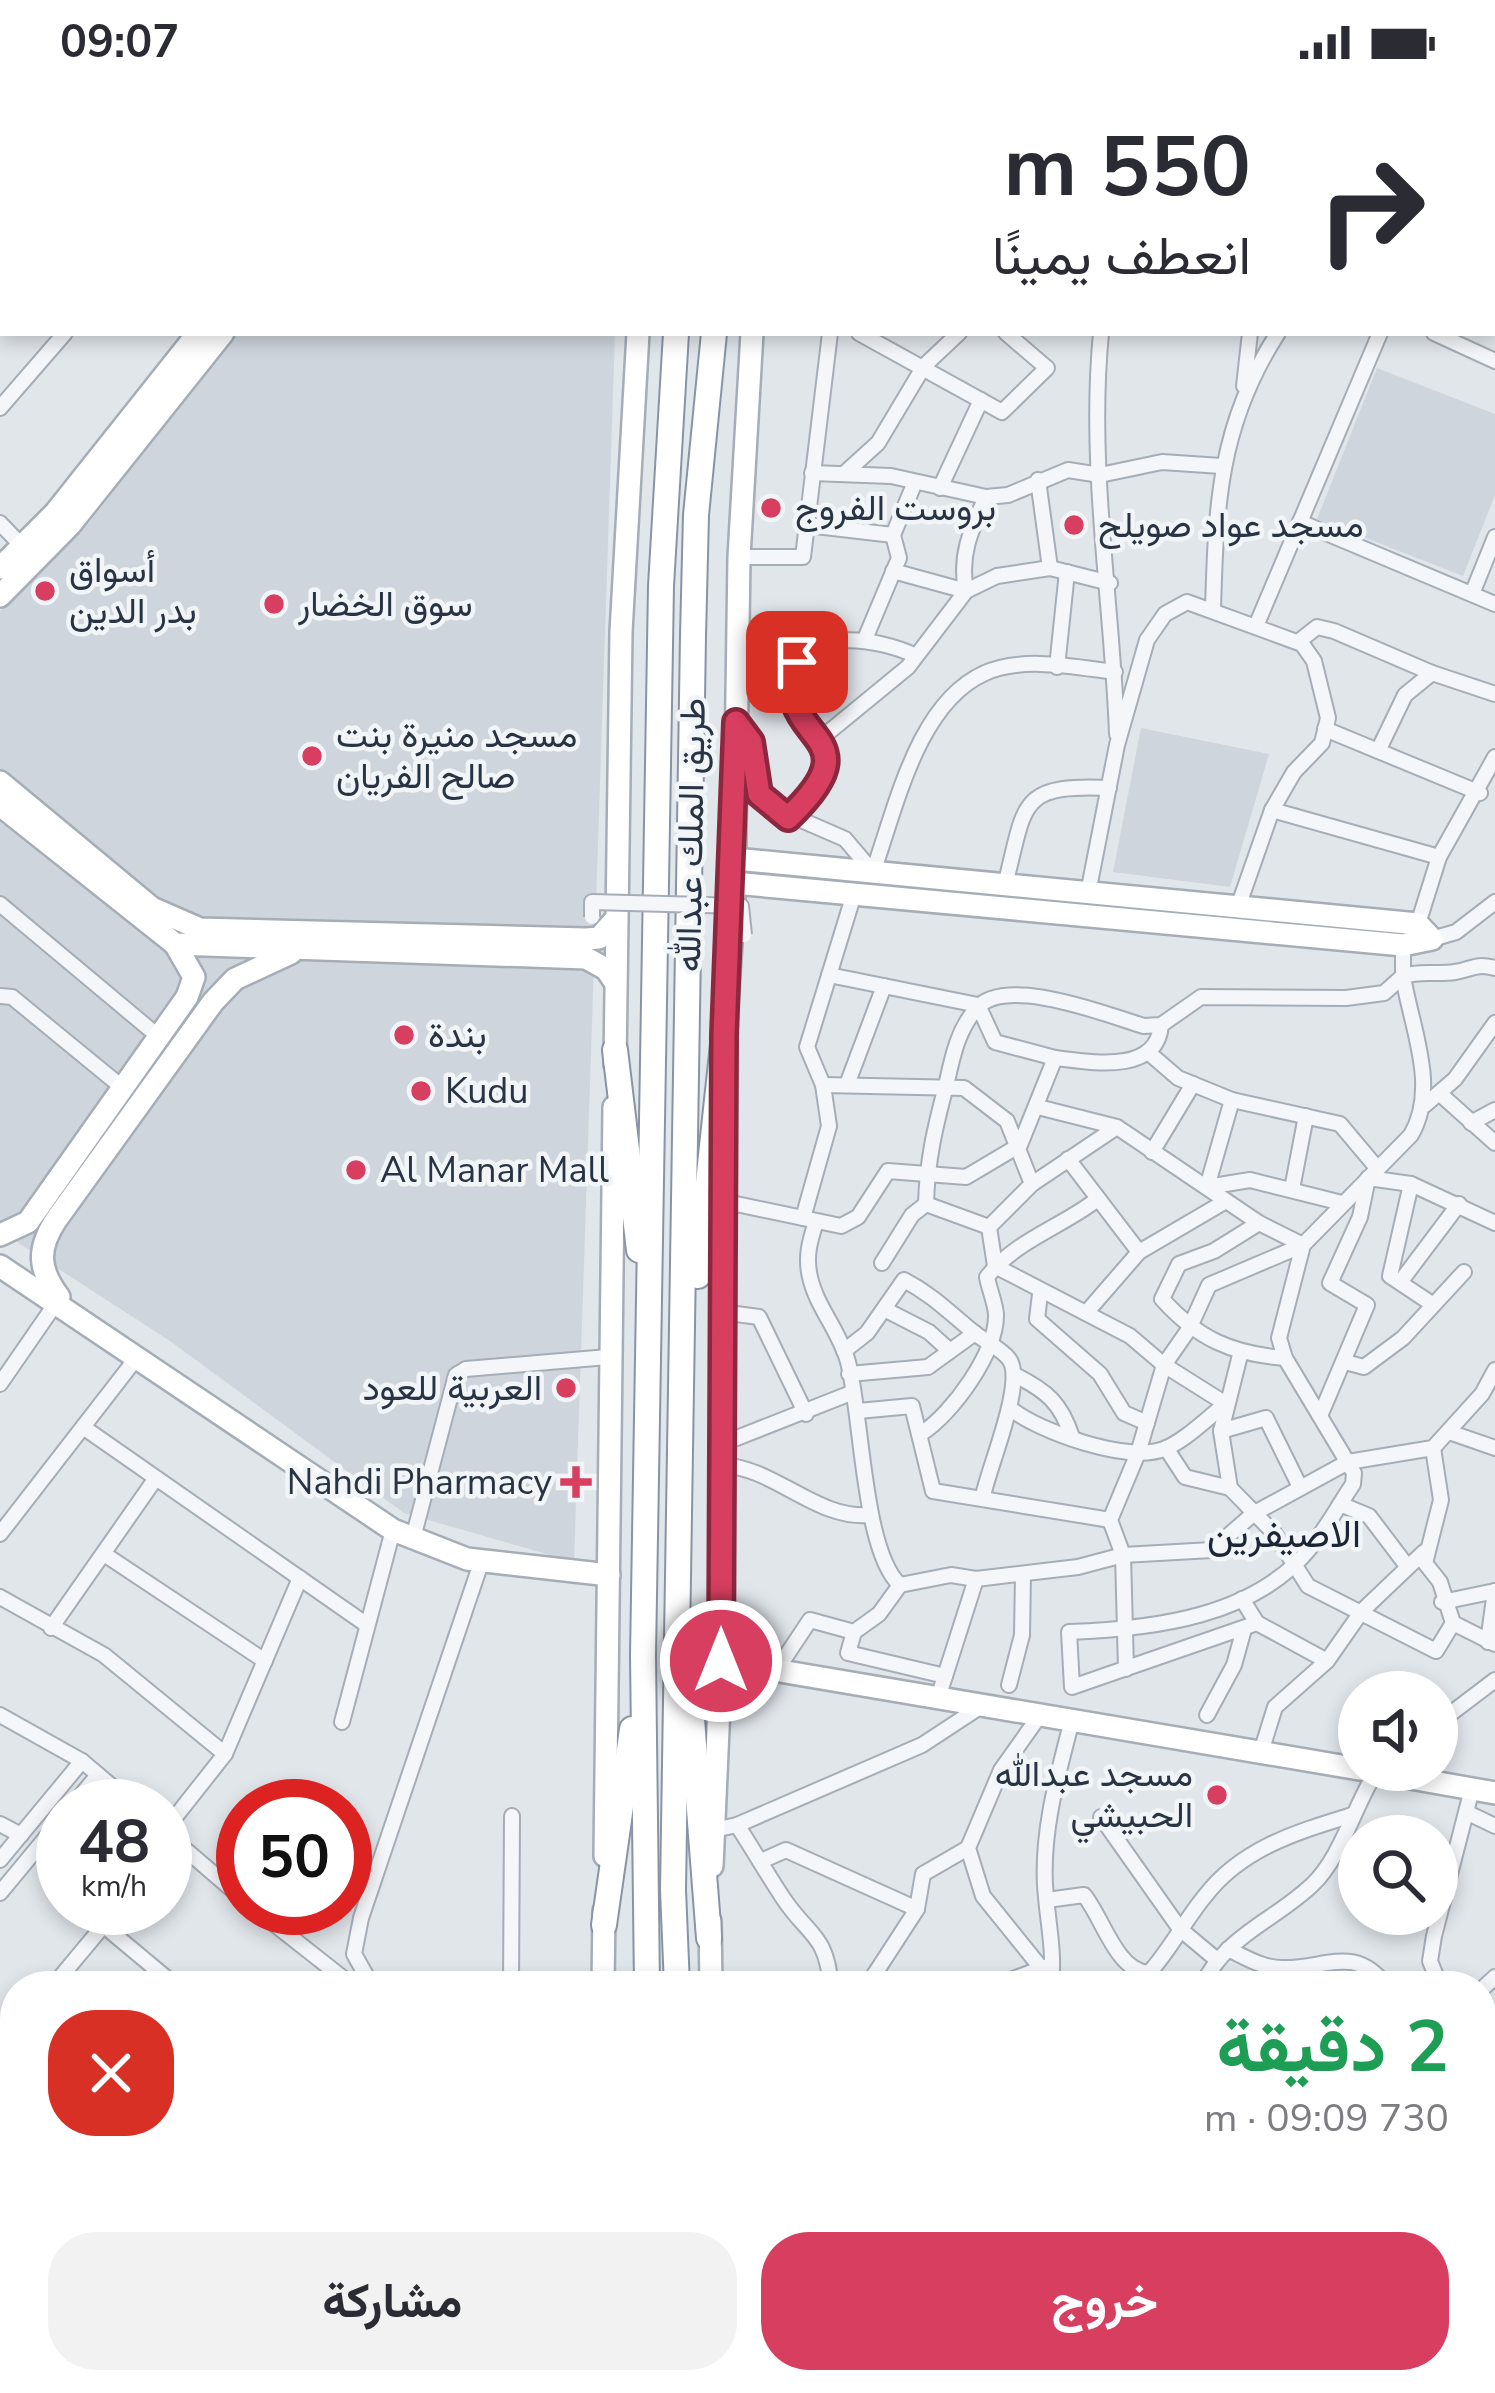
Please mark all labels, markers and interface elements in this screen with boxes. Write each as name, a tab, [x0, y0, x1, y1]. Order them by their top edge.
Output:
text: 09:07	[60, 12, 179, 73]
text: 550 m	[1003, 110, 1251, 225]
icon: right	[1293, 132, 1449, 288]
text: انعطف يمينًا	[992, 219, 1251, 293]
place label: بروست الفروج	[795, 484, 996, 533]
marker: بروست الفروج	[758, 495, 784, 521]
place label: مسجد عواد صويلح	[1098, 501, 1364, 550]
marker: مسجد عواد صويلح	[1061, 512, 1087, 538]
place label: أسواق بدر الدين	[69, 546, 197, 636]
marker: أسواق بدر الدين	[32, 578, 58, 604]
place label: سوق الخضار	[297, 580, 473, 629]
marker: سوق الخضار	[261, 591, 287, 617]
pin	[746, 611, 848, 713]
icon: arrive	[764, 629, 830, 695]
street label: طريق الملك عبدالله	[664, 698, 718, 972]
place label: مسجد منيرة بنت صالح الفريان	[336, 711, 577, 801]
marker: مسجد منيرة بنت صالح الفريان	[299, 743, 325, 769]
place label: بندة	[428, 1011, 487, 1060]
marker: بندة	[391, 1022, 417, 1048]
place label: Kudu	[445, 1067, 529, 1116]
marker: Kudu	[408, 1078, 434, 1104]
place label: Al Manar Mall	[380, 1146, 609, 1195]
marker: Al Manar Mall	[343, 1157, 369, 1183]
place label: العربية للعود	[362, 1364, 542, 1413]
marker: العربية للعود	[553, 1375, 579, 1401]
place label: Nahdi Pharmacy	[287, 1458, 552, 1507]
marker: Nahdi Pharmacy	[563, 1469, 589, 1495]
district label: الاصيفرين	[1207, 1508, 1361, 1561]
position arrow	[658, 1598, 784, 1724]
map controls	[1338, 1671, 1458, 1935]
button: sound	[1338, 1671, 1458, 1791]
place label: مسجد عبدالله الحبيشي	[995, 1750, 1193, 1844]
speed limit sign: 50	[216, 1779, 372, 1935]
marker: مسجد عبدالله الحبيشي	[1204, 1782, 1230, 1808]
text: 48	[78, 1801, 150, 1883]
button: search	[1338, 1815, 1458, 1935]
text: km/h	[81, 1866, 147, 1907]
text: 2 دقيقة	[1217, 1998, 1449, 2096]
button: close	[48, 2010, 174, 2136]
text: 730 m · 09:09	[1204, 2092, 1449, 2145]
button: مشاركة	[48, 2232, 737, 2370]
button: خروج	[761, 2232, 1449, 2370]

